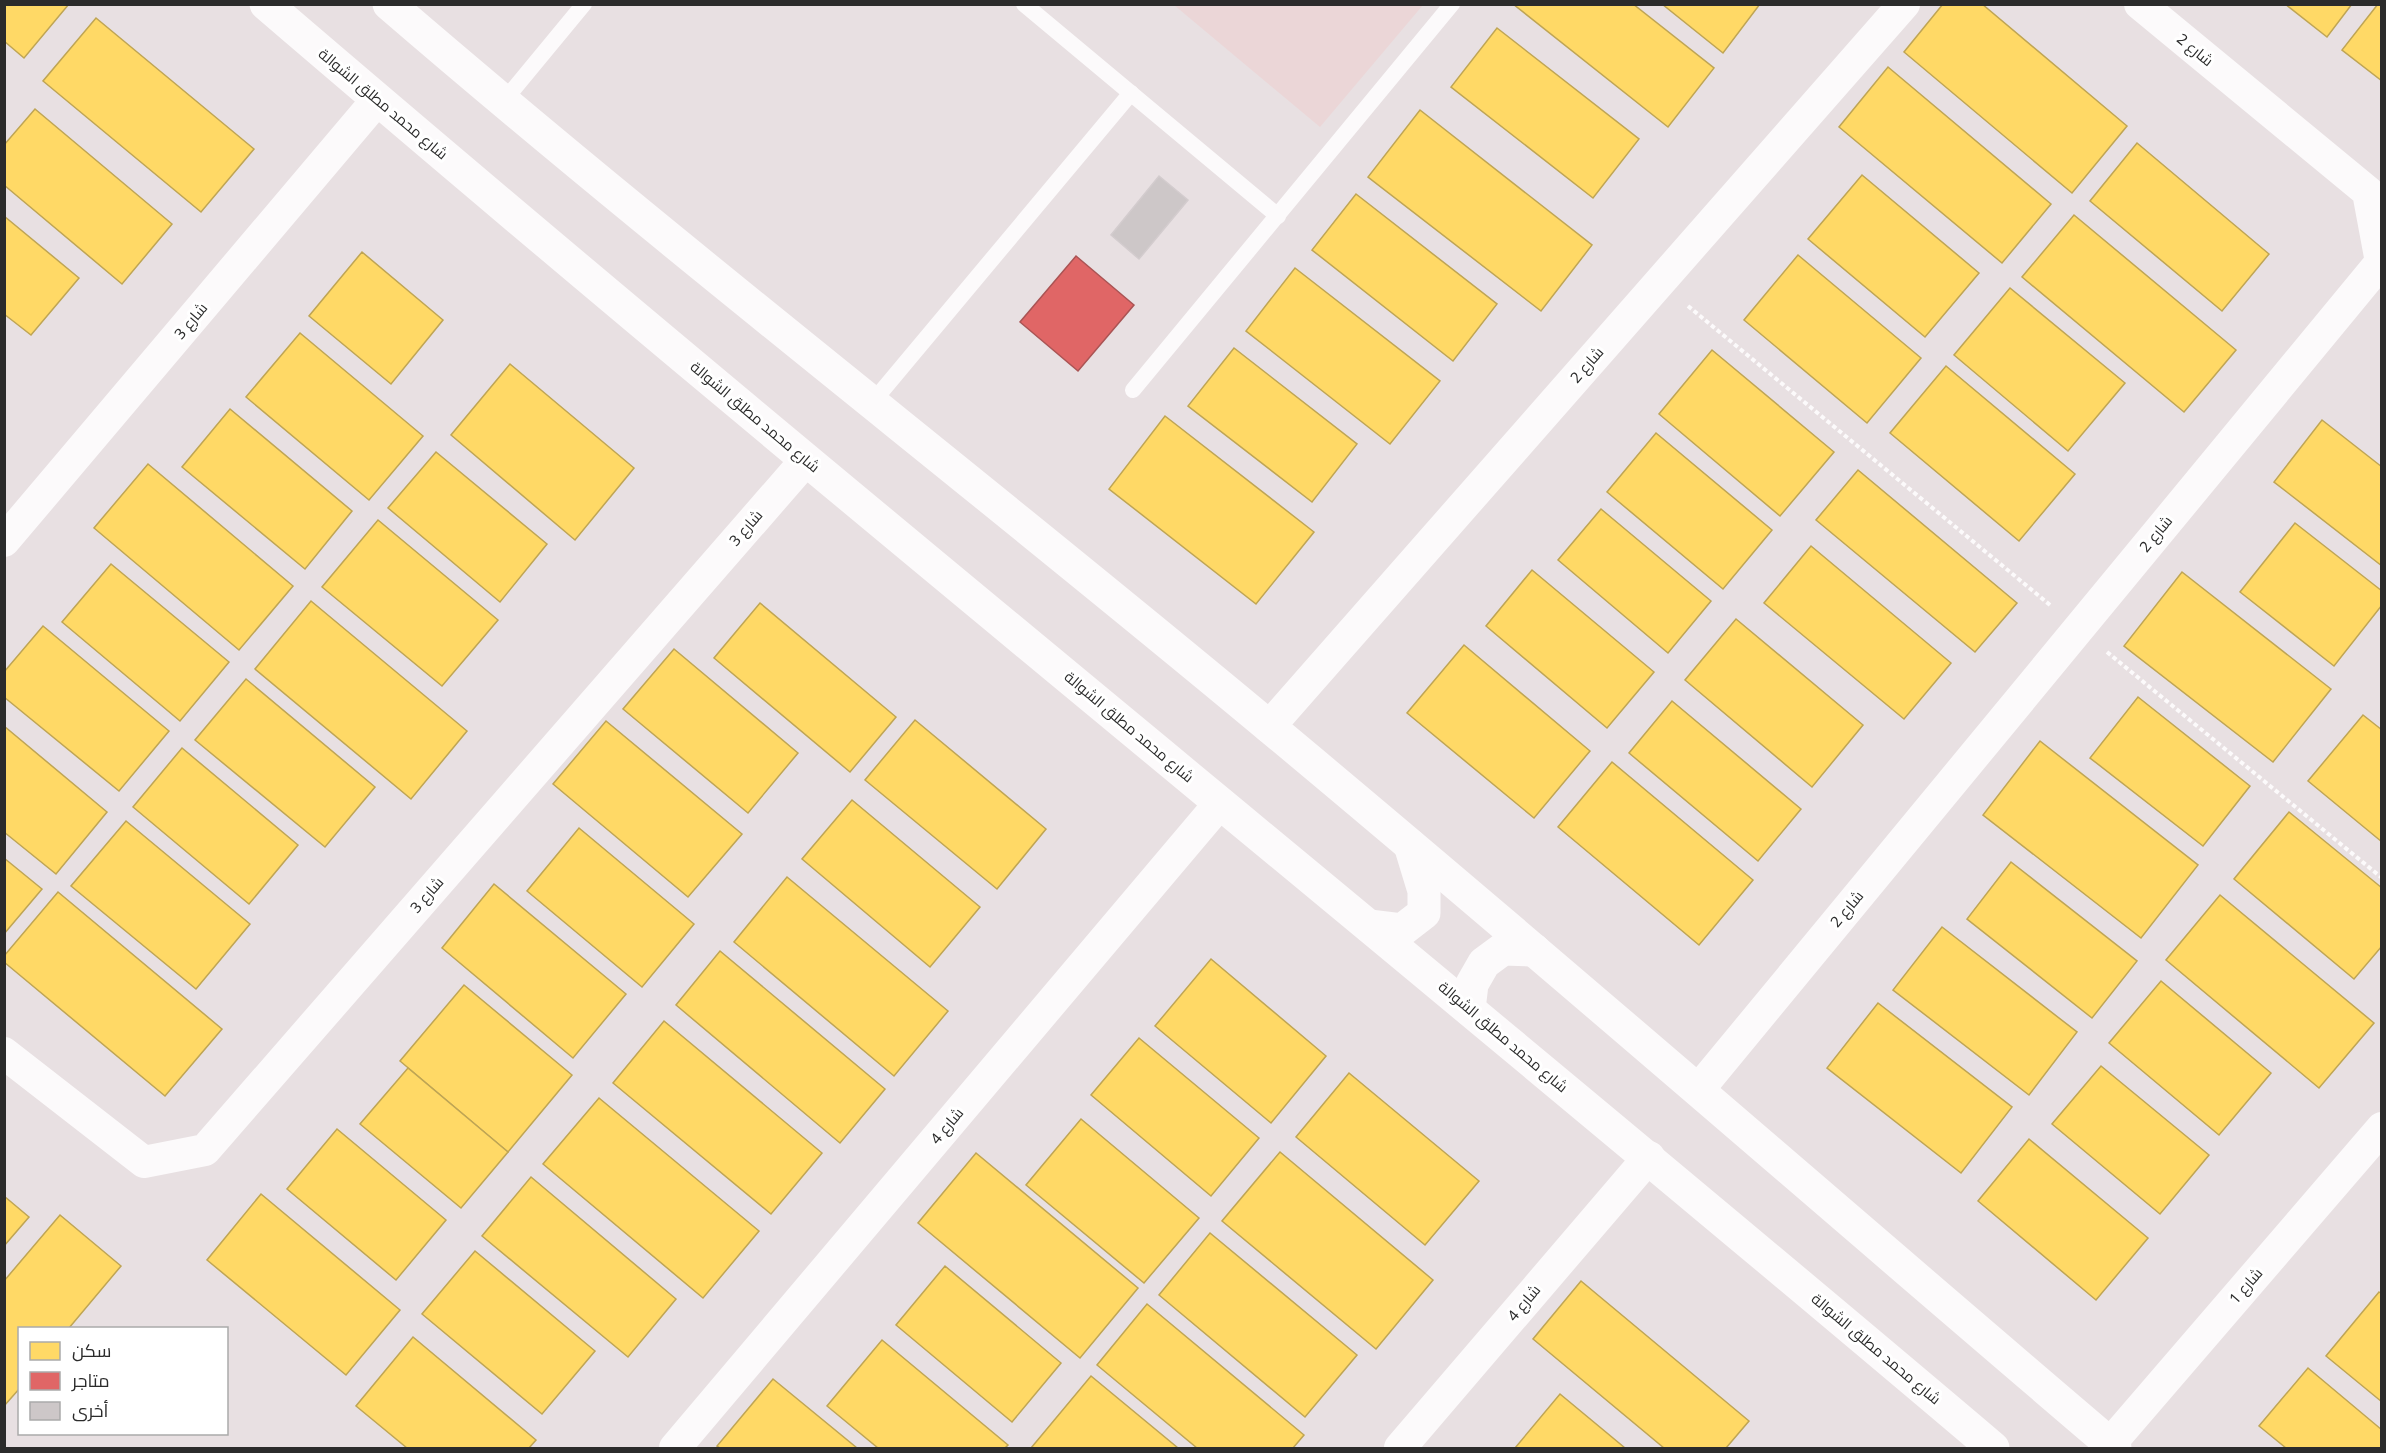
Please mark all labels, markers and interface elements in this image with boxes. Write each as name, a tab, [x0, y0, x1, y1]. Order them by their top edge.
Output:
street label: شارع 2	[2172, 28, 2218, 72]
street label: شارع محمد مطلق الشوالة	[313, 43, 453, 165]
street label: شارع 3	[169, 298, 213, 344]
street label: شارع 2	[1565, 342, 1609, 388]
street label: شارع محمد مطلق الشوالة	[685, 356, 825, 478]
street label: شارع 3	[724, 505, 768, 551]
street label: شارع 2	[2134, 511, 2178, 557]
street label: شارع محمد مطلق الشوالة	[1059, 666, 1199, 788]
street label: شارع 3	[405, 872, 449, 918]
street label: شارع 2	[1825, 886, 1869, 932]
street label: شارع محمد مطلق الشوالة	[1433, 976, 1573, 1098]
street label: شارع 4	[925, 1103, 969, 1149]
street label: شارع 1	[2224, 1263, 2268, 1309]
street label: شارع 4	[1502, 1280, 1546, 1326]
street label: شارع محمد مطلق الشوالة	[1806, 1288, 1946, 1410]
legend	[18, 1327, 228, 1435]
text: سكن	[72, 1338, 111, 1362]
text: متاجر	[71, 1368, 110, 1392]
text: أخرى	[72, 1398, 109, 1422]

